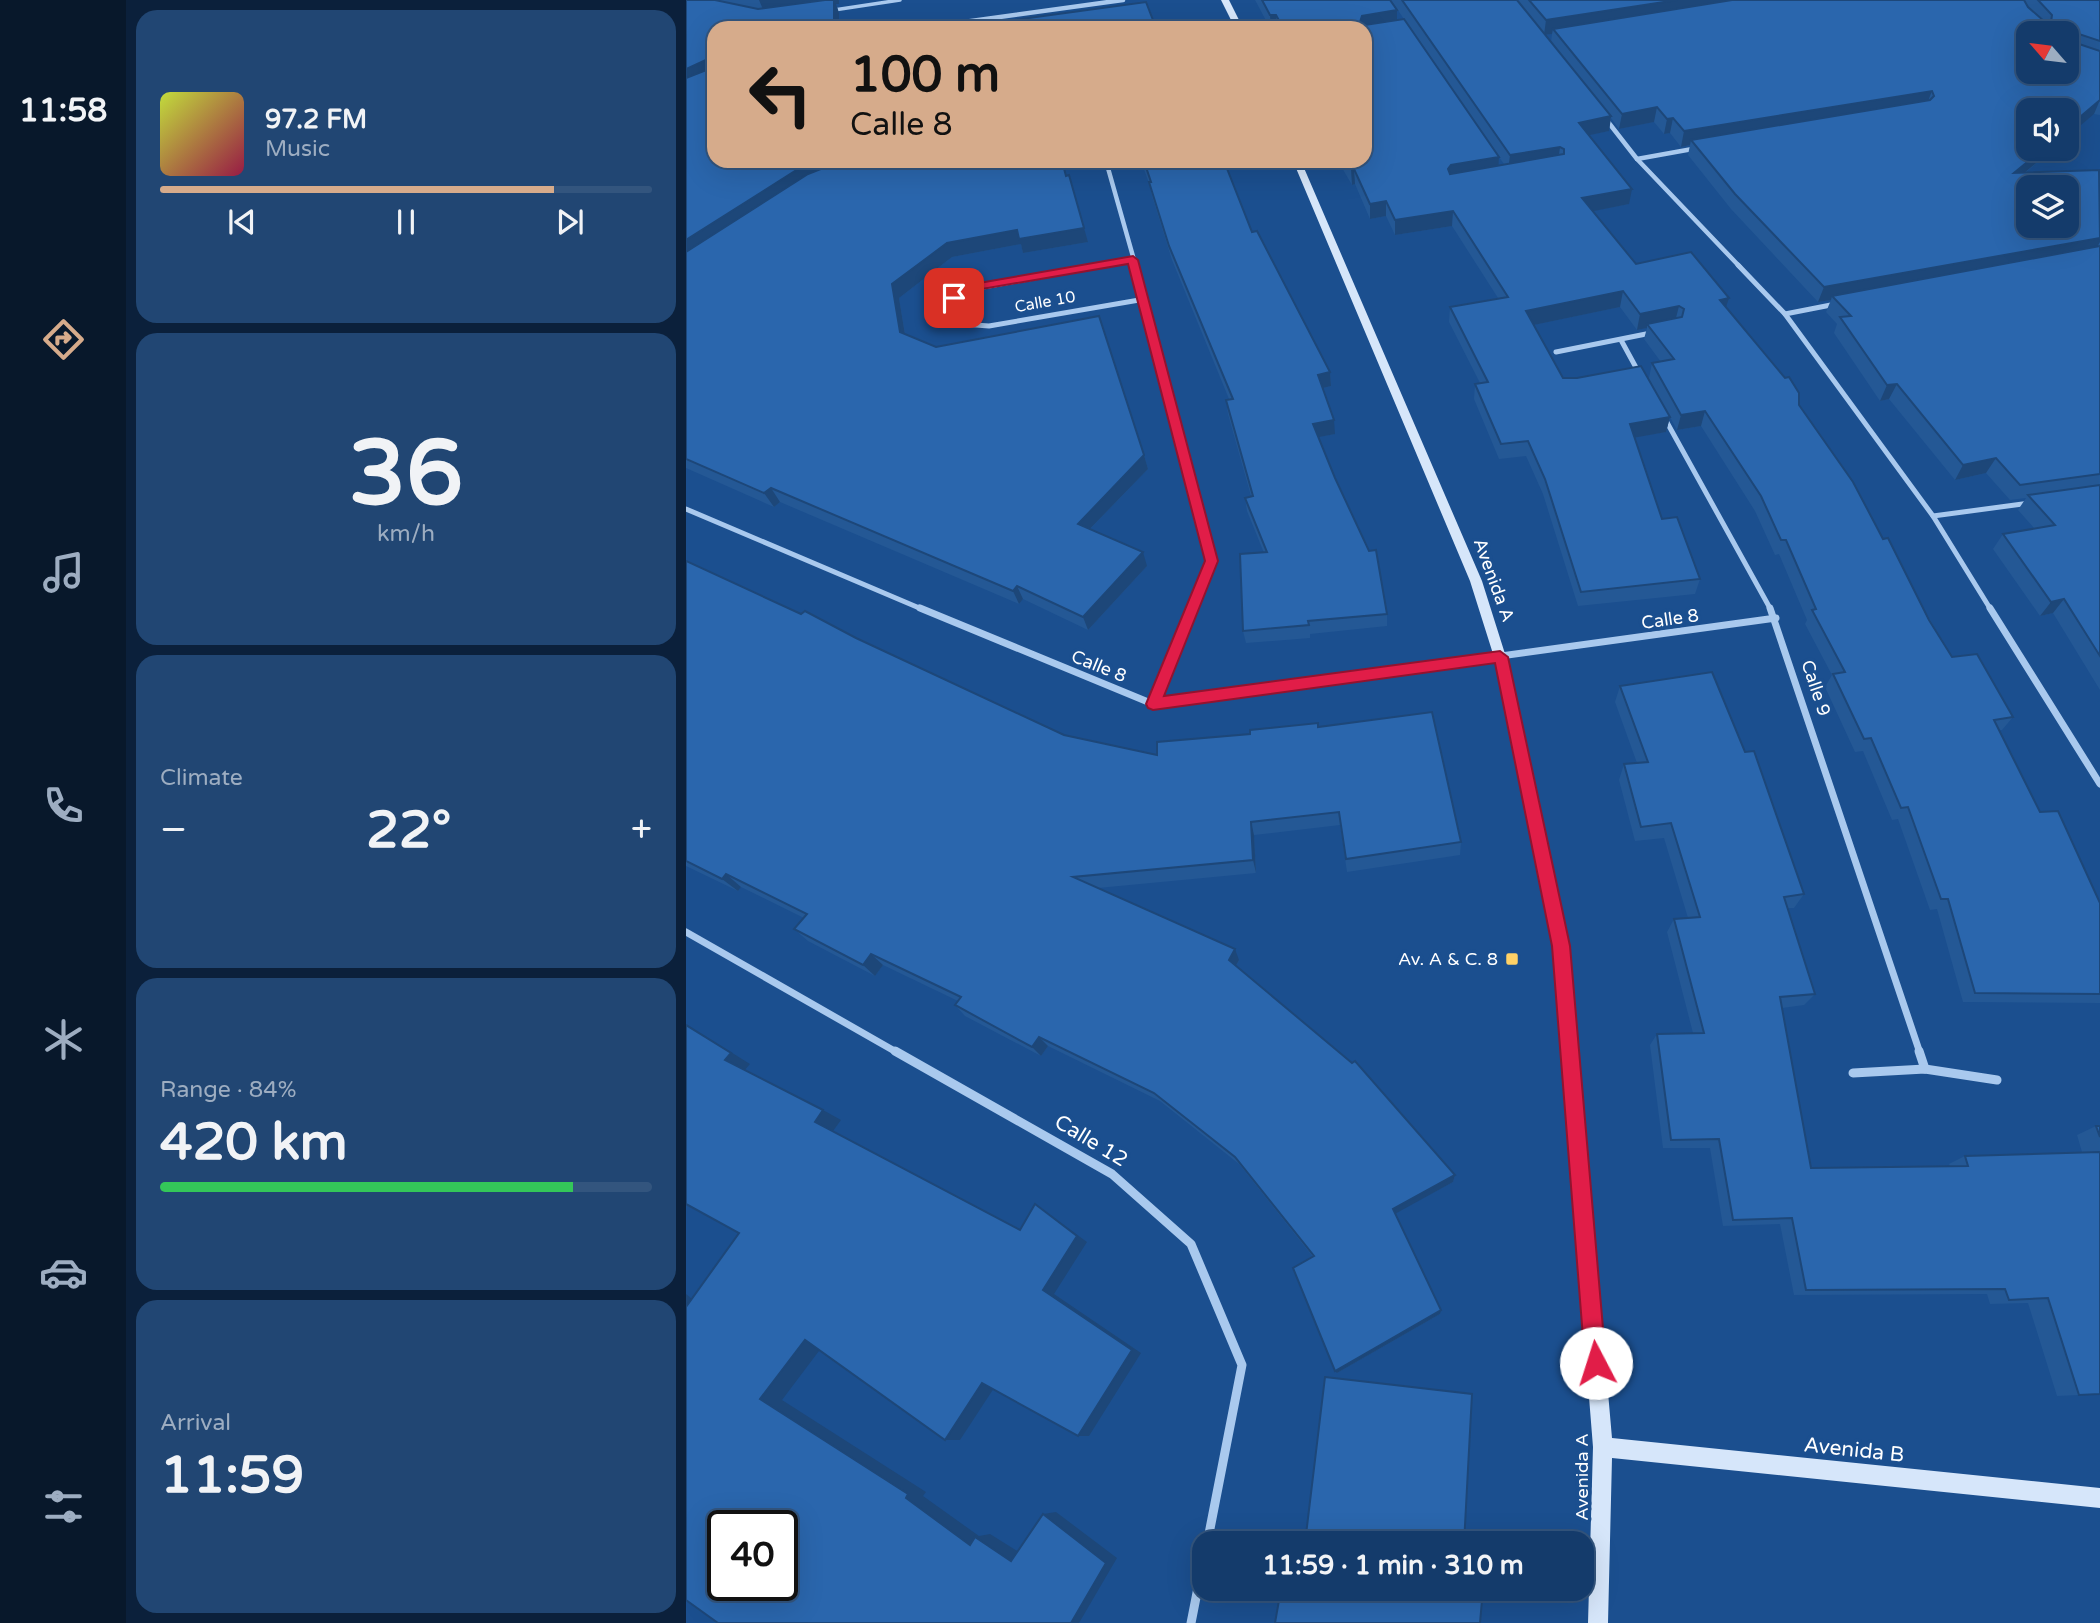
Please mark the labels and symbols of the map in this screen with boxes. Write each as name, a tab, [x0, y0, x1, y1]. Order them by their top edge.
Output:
north arrow	[2016, 21, 2079, 84]
pin	[924, 268, 984, 328]
street label: Calle 10	[1013, 287, 1077, 317]
street label: Avenida A	[1469, 535, 1519, 625]
street label: Calle 8	[1640, 604, 1700, 634]
street label: Calle 8	[1068, 645, 1130, 687]
street label: Calle 9	[1797, 657, 1835, 719]
place label: Av. A & C. 8	[1398, 948, 1498, 970]
marker: Av. A & C. 8	[1504, 951, 1520, 967]
street label: Calle 12	[1050, 1110, 1132, 1172]
position arrow	[1559, 1326, 1633, 1400]
street label: Avenida B	[1803, 1432, 1905, 1468]
street label: Avenida A	[1571, 1433, 1593, 1521]
speed limit sign: 40	[707, 1510, 798, 1601]

